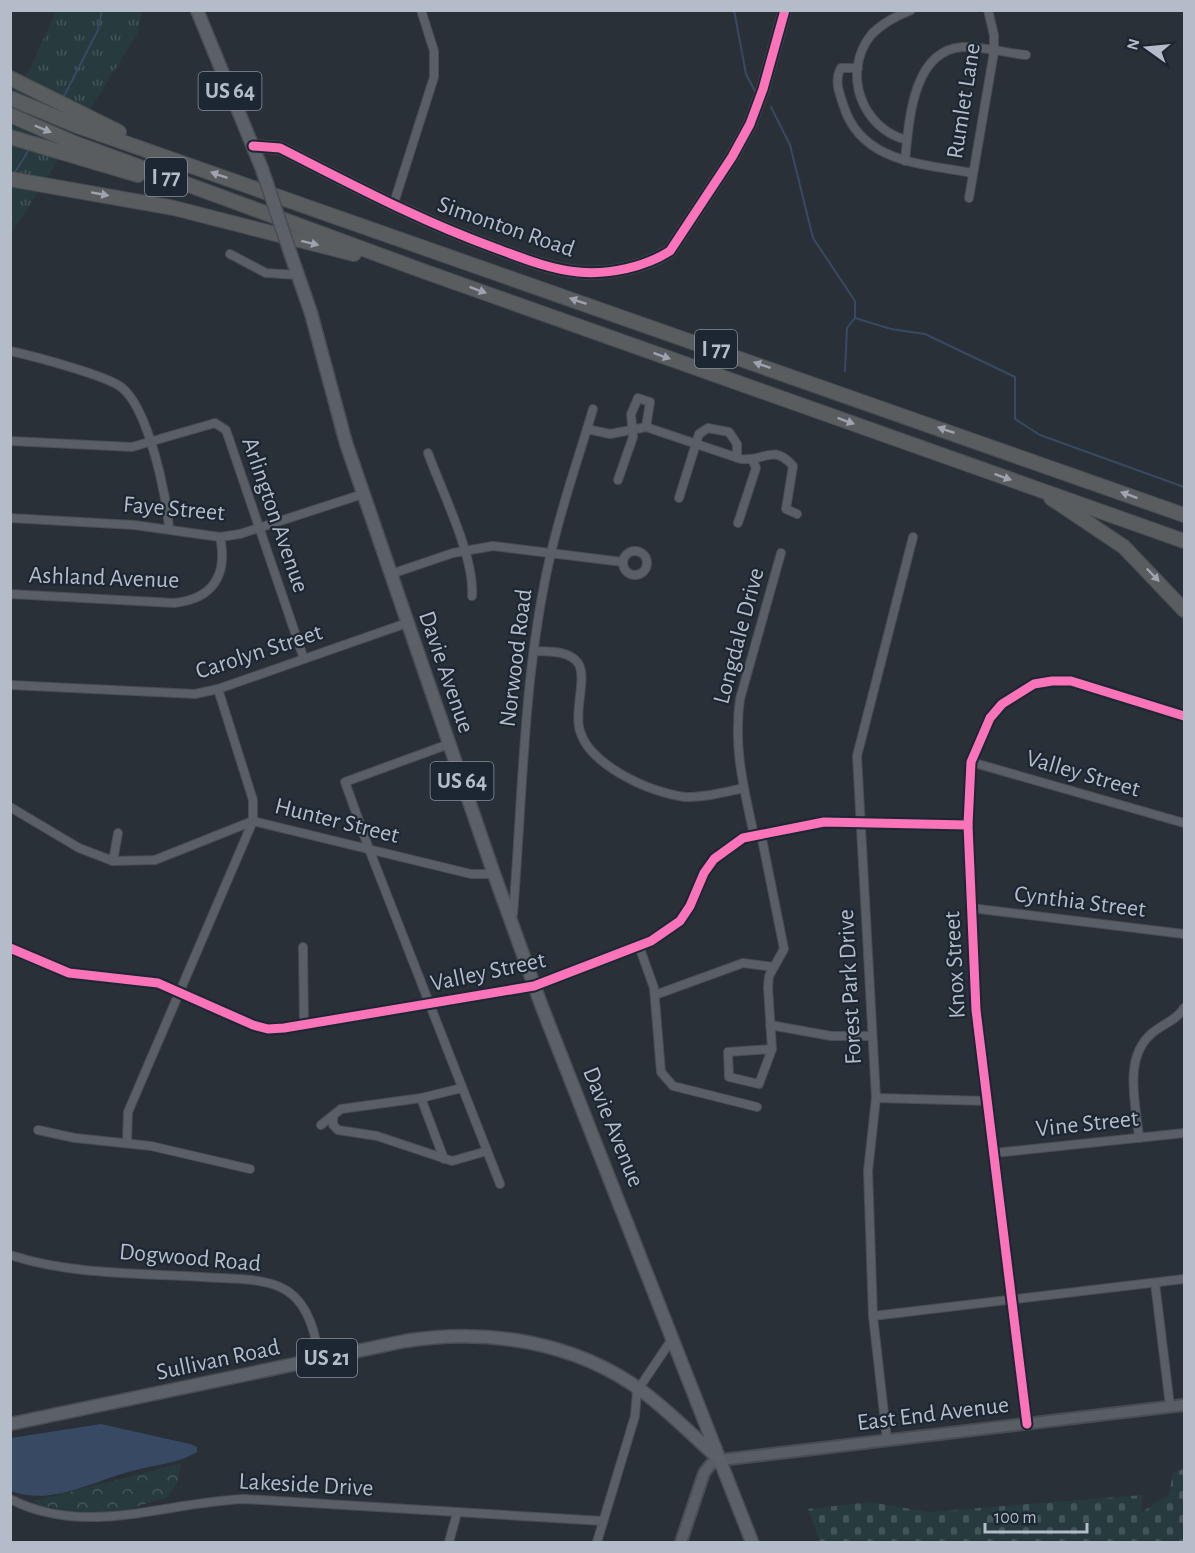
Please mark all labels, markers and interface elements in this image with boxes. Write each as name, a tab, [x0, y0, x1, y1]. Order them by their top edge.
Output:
north arrow	[1117, 18, 1177, 78]
text: N	[1124, 37, 1143, 52]
street label: Rumlet Lane	[943, 41, 985, 161]
road number: US 64	[198, 72, 262, 110]
one-way arrow	[35, 124, 53, 134]
road number: I 77	[145, 158, 187, 196]
one-way arrow	[210, 170, 228, 180]
one-way arrow	[90, 190, 109, 199]
street label: Simonton Road	[434, 192, 578, 262]
one-way arrow	[301, 238, 319, 248]
one-way arrow	[469, 286, 487, 296]
one-way arrow	[568, 295, 586, 305]
road number: I 77	[695, 330, 737, 368]
one-way arrow	[653, 351, 671, 361]
one-way arrow	[752, 360, 770, 370]
one-way arrow	[837, 417, 855, 426]
one-way arrow	[936, 424, 954, 434]
street label: Arlington Avenue	[237, 434, 313, 596]
one-way arrow	[994, 472, 1012, 482]
one-way arrow	[1120, 490, 1138, 499]
street label: Faye Street	[122, 493, 226, 525]
street label: Ashland Avenue	[28, 563, 180, 593]
street label: Longdale Drive	[709, 565, 769, 707]
one-way arrow	[1146, 567, 1160, 582]
street label: Norwood Road	[496, 588, 536, 728]
street label: Davie Avenue	[414, 608, 478, 736]
street label: Carolyn Street	[193, 620, 326, 684]
street label: Valley Street	[1023, 746, 1143, 802]
road number: US 64	[430, 762, 494, 800]
street label: Hunter Street	[272, 794, 402, 848]
street label: Cynthia Street	[1013, 882, 1147, 922]
street label: Forest Park Drive	[834, 909, 866, 1065]
street label: Knox Street	[940, 910, 970, 1019]
street label: Valley Street	[428, 948, 548, 996]
street label: Davie Avenue	[578, 1064, 648, 1190]
street label: Vine Street	[1034, 1107, 1140, 1141]
street label: Dogwood Road	[118, 1240, 262, 1276]
street label: Sullivan Road	[154, 1335, 282, 1385]
road number: US 21	[297, 1339, 357, 1377]
street label: East End Avenue	[856, 1393, 1010, 1435]
street label: Lakeside Drive	[238, 1469, 374, 1501]
scale bar	[985, 1496, 1087, 1534]
text: 100 m	[994, 1509, 1037, 1527]

